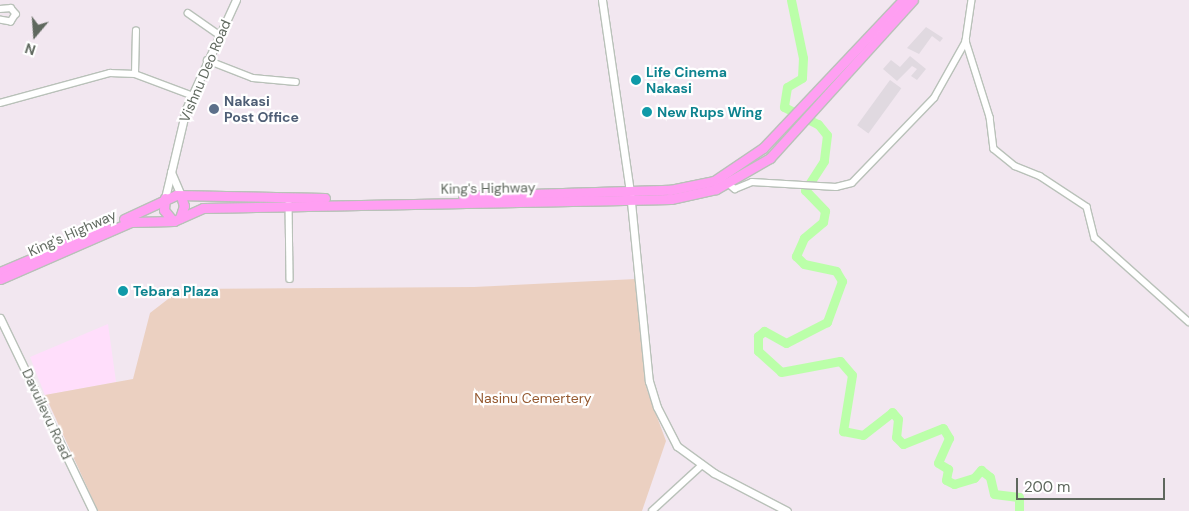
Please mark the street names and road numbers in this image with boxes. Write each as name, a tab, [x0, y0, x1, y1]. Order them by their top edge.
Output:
street label: Vishnu Deo Road	[176, 17, 234, 125]
street label: King's Highway	[440, 179, 536, 197]
street label: King's Highway	[25, 206, 119, 260]
street label: Davuilevu Road	[19, 366, 75, 462]

